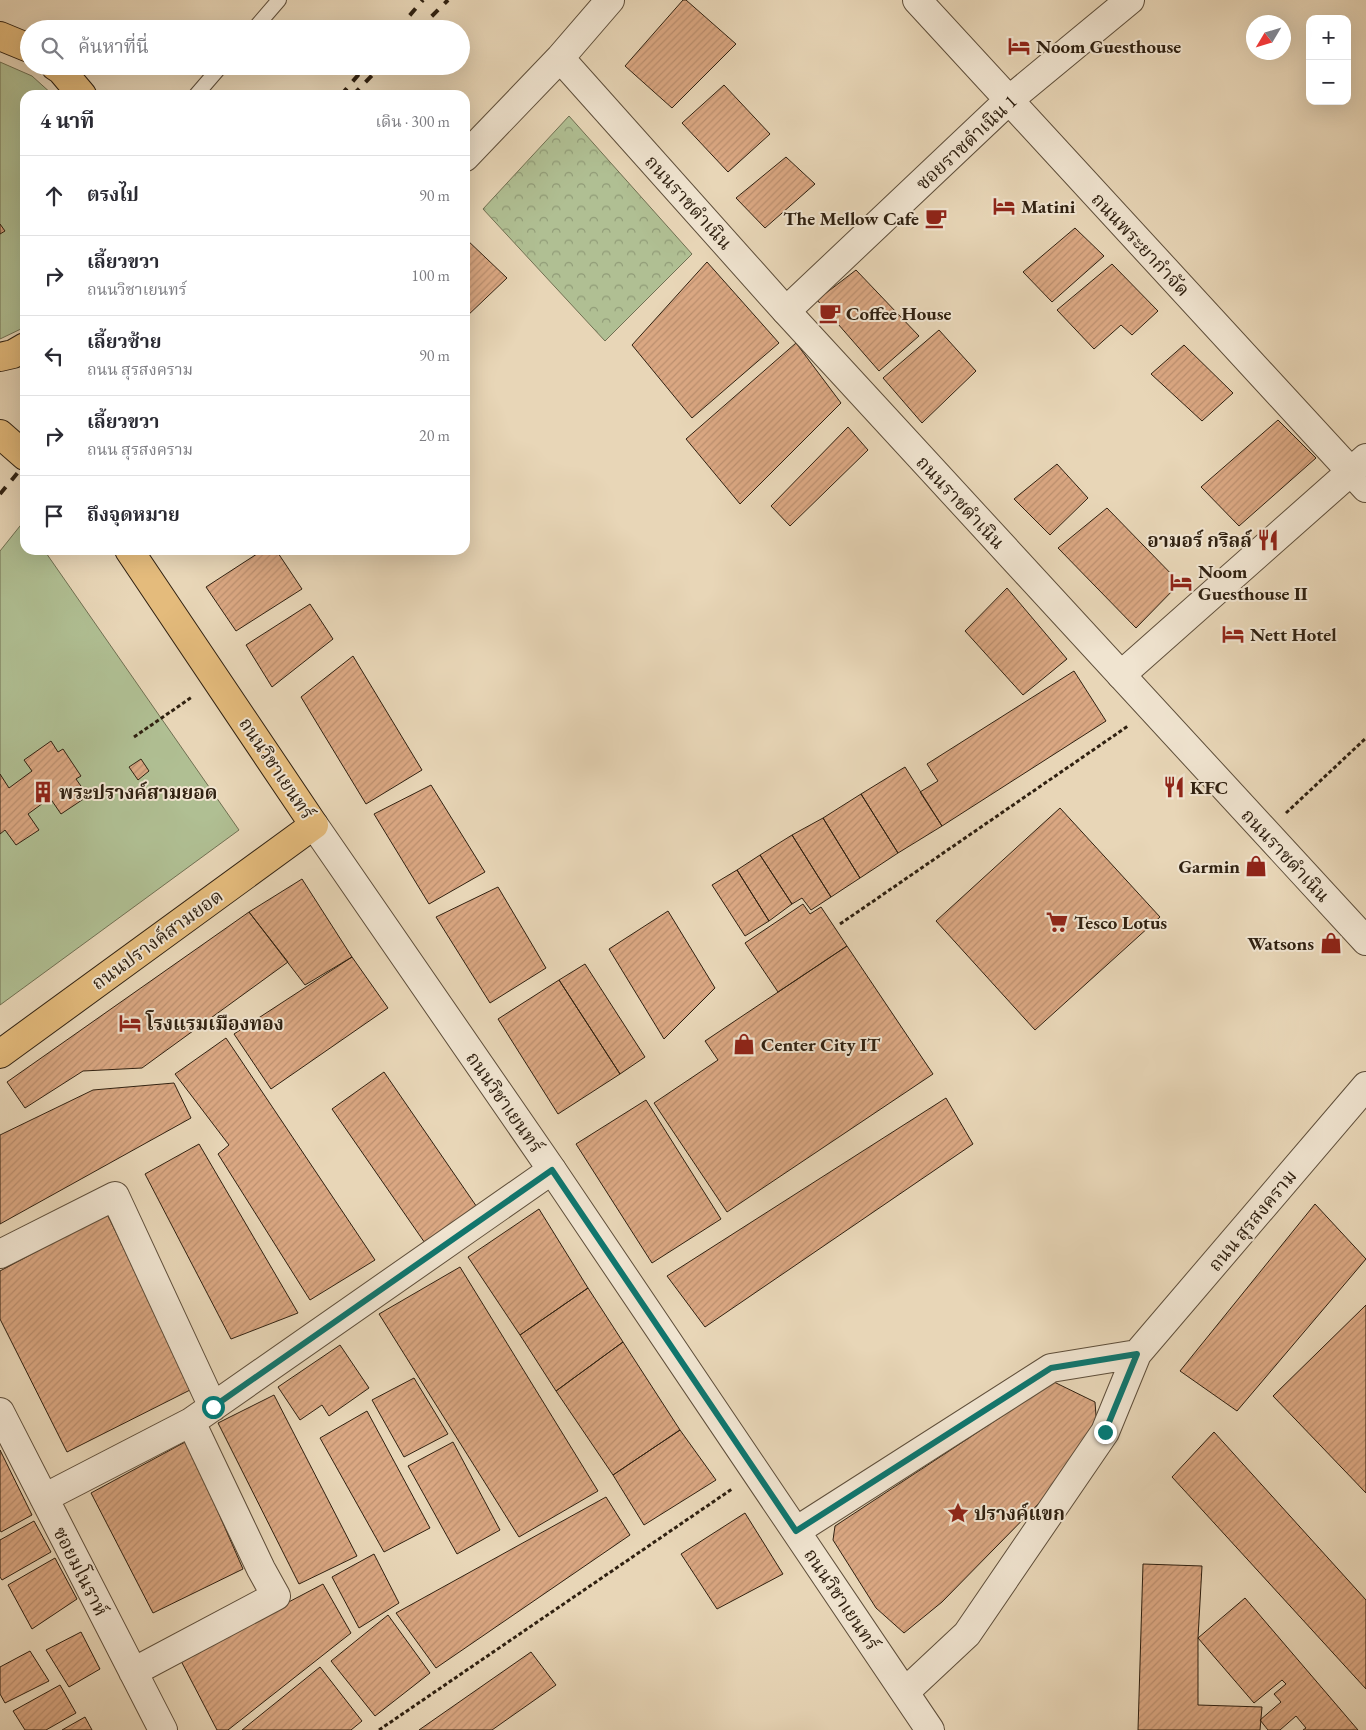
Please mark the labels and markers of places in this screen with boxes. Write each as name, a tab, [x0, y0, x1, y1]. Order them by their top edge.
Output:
hotel icon: Noom Guesthouse	[1006, 33, 1032, 59]
place label: Noom Guesthouse	[1036, 34, 1181, 59]
hotel icon: Matini	[991, 193, 1017, 219]
place label: Matini	[1021, 194, 1076, 219]
cafe icon: The Mellow Cafe	[923, 205, 949, 231]
place label: The Mellow Cafe	[783, 206, 919, 231]
cafe icon: Coffee House	[817, 300, 843, 326]
place label: Coffee House	[846, 301, 952, 326]
restaurant icon: อามอร์ กริลล์	[1255, 527, 1281, 553]
place label: อามอร์ กริลล์	[1147, 528, 1253, 553]
place label: Noom Guesthouse II	[1198, 559, 1308, 606]
hotel icon: Noom Guesthouse II	[1168, 569, 1194, 595]
hotel icon: Nett Hotel	[1220, 621, 1246, 647]
place label: Nett Hotel	[1250, 622, 1337, 647]
restaurant icon: KFC	[1161, 774, 1187, 800]
place label: KFC	[1190, 775, 1228, 800]
building icon: พระปรางค์สามยอด	[30, 779, 56, 805]
place label: พระปรางค์สามยอด	[59, 780, 217, 805]
shop icon: Garmin	[1243, 853, 1269, 879]
place label: Garmin	[1178, 854, 1240, 879]
supermarket icon: Tesco Lotus	[1044, 909, 1070, 935]
place label: Tesco Lotus	[1074, 910, 1167, 935]
shop icon: Watsons	[1318, 930, 1344, 956]
place label: Watsons	[1247, 931, 1314, 956]
hotel icon: โรงแรมเมืองทอง	[117, 1010, 143, 1036]
place label: โรงแรมเมืองทอง	[145, 1010, 284, 1036]
shop icon: Center City IT	[731, 1031, 757, 1057]
place label: Center City IT	[761, 1032, 881, 1057]
place icon: ปรางค์แขก	[945, 1500, 971, 1526]
place label: ปรางค์แขก	[974, 1501, 1065, 1526]

